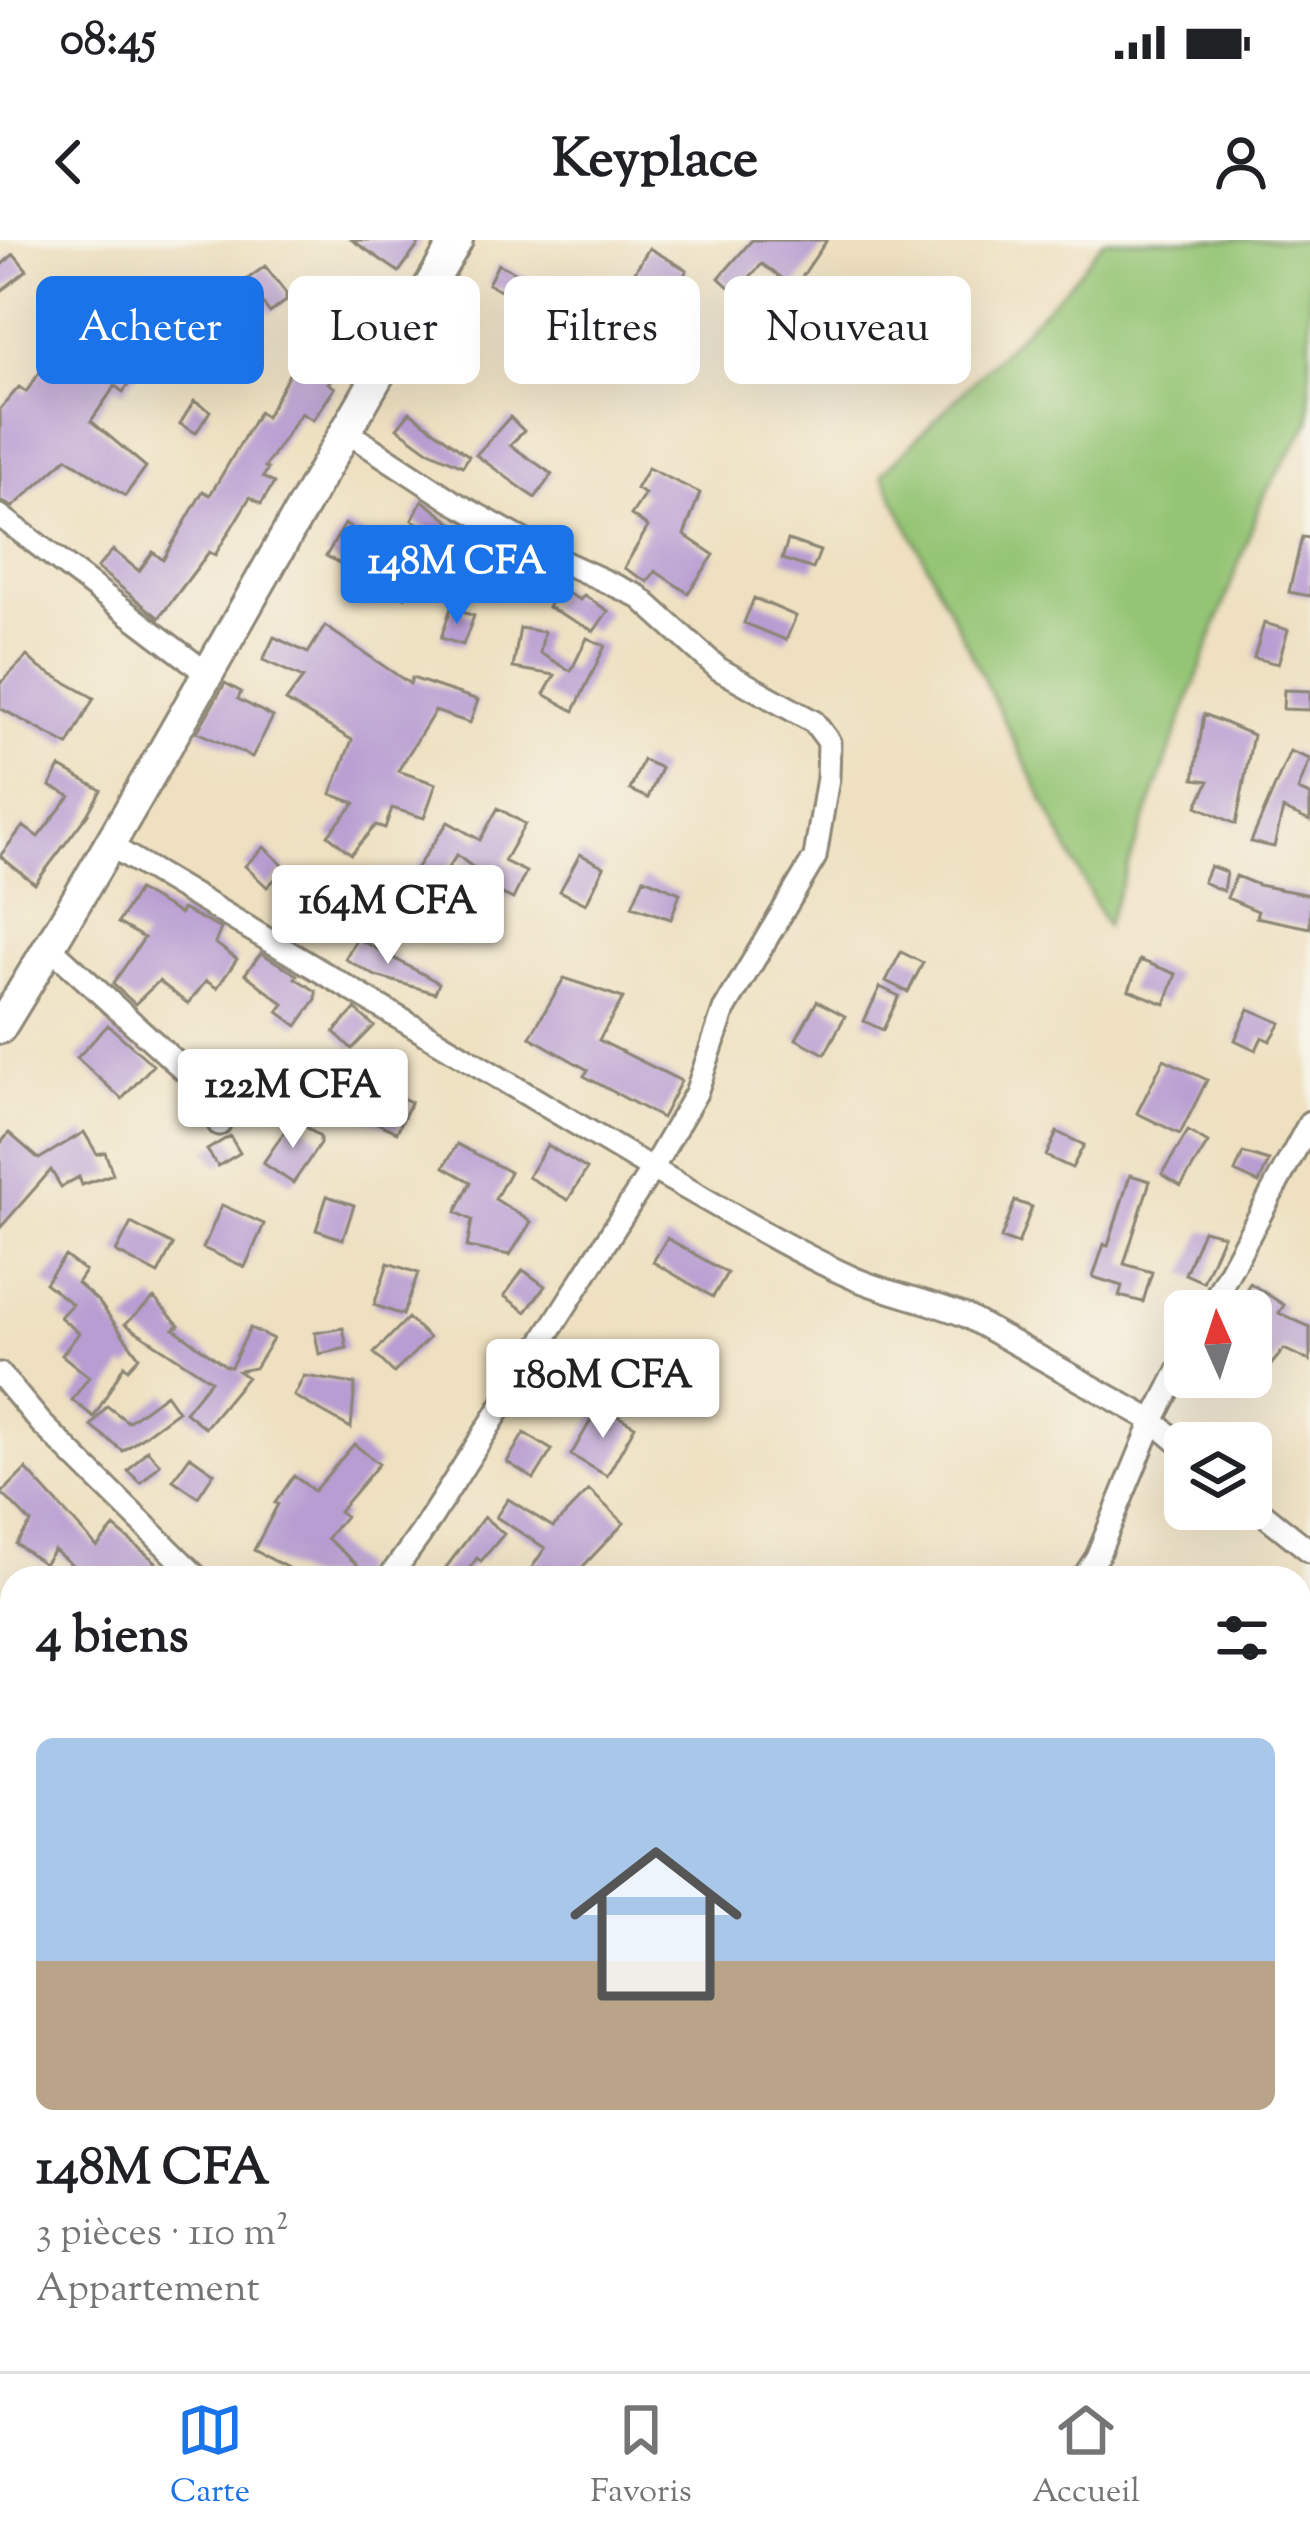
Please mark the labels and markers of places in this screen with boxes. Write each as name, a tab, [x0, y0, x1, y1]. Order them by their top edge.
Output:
pin: 148M CFA	[333, 525, 581, 627]
pin: 164M CFA	[264, 865, 512, 967]
pin: 122M CFA	[169, 1049, 417, 1151]
pin: 180M CFA	[479, 1339, 727, 1441]

